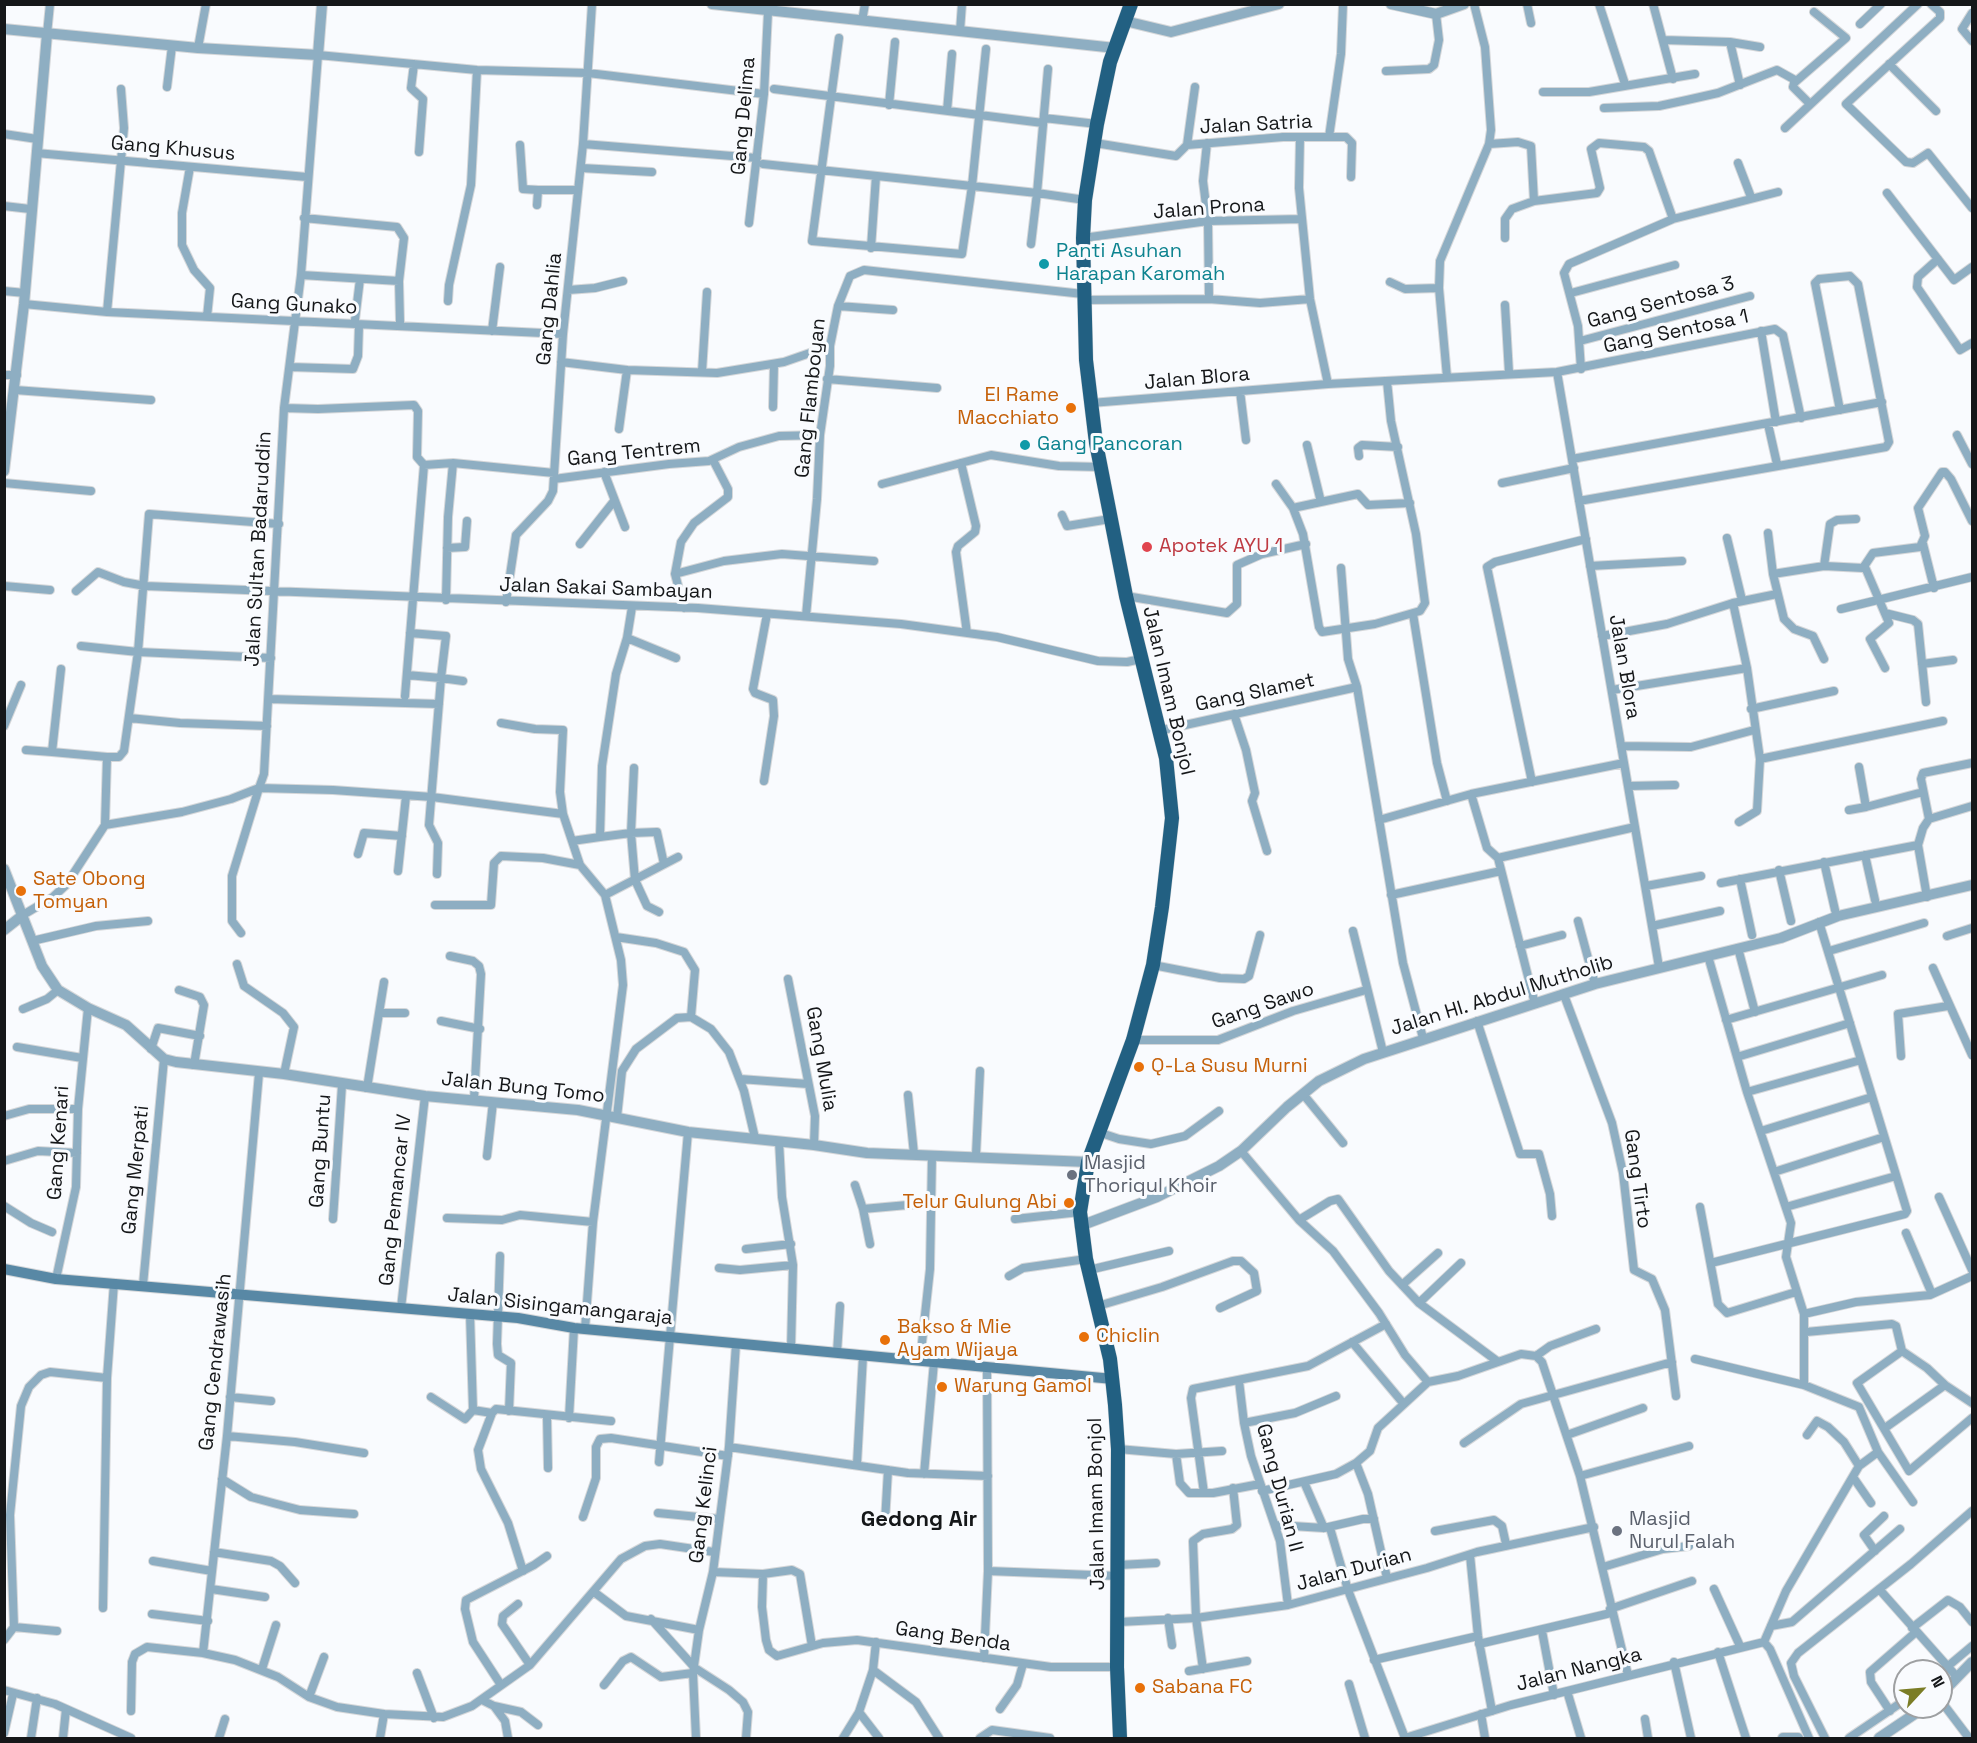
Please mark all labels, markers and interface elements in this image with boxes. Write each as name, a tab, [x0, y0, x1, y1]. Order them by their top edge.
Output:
street label: Gang Delima	[727, 56, 761, 176]
street label: Jalan Satria	[1199, 110, 1313, 140]
street label: Gang Khusus	[110, 132, 236, 166]
street label: Jalan Prona	[1152, 193, 1266, 225]
place label: Panti Asuhan Harapan Karomah	[1056, 240, 1225, 287]
street label: Gang Dahlia	[532, 251, 568, 367]
marker: Panti Asuhan Harapan Karomah	[1037, 257, 1051, 271]
street label: Gang Sentosa 3	[1585, 272, 1737, 334]
street label: Gang Gunako	[230, 290, 358, 320]
street label: Gang Sentosa 1	[1601, 305, 1751, 359]
street label: Gang Flamboyan	[791, 317, 831, 479]
street label: Jalan Blora	[1143, 362, 1251, 396]
place label: El Rame Macchiato	[957, 384, 1059, 431]
marker: El Rame Macchiato	[1064, 401, 1078, 415]
street label: Jalan Sultan Badaruddin	[241, 431, 277, 667]
place label: Gang Pancoran	[1037, 433, 1183, 457]
street label: Gang Tentrem	[566, 434, 702, 472]
marker: Gang Pancoran	[1018, 438, 1032, 452]
place label: Apotek AYU 1	[1159, 535, 1283, 559]
marker: Apotek AYU 1	[1140, 540, 1154, 554]
street label: Jalan Sakai Sambayan	[499, 573, 713, 605]
street label: Jalan Imam Bonjol	[1137, 604, 1199, 778]
street label: Jalan Blora	[1603, 613, 1645, 721]
street label: Gang Slamet	[1193, 669, 1317, 717]
place label: Sate Obong Tomyan	[33, 868, 146, 915]
marker: Sate Obong Tomyan	[14, 884, 28, 898]
street label: Jalan HI. Abdul Mutholib	[1388, 951, 1616, 1041]
street label: Gang Sawo	[1209, 977, 1317, 1035]
street label: Gang Mulia	[800, 1005, 842, 1113]
place label: Q-La Susu Murni	[1151, 1055, 1308, 1079]
marker: Q-La Susu Murni	[1132, 1060, 1146, 1074]
street label: Jalan Bung Tomo	[440, 1067, 606, 1109]
street label: Gang Kenari	[43, 1085, 75, 1201]
street label: Gang Buntu	[305, 1093, 337, 1209]
street label: Gang Merpati	[117, 1104, 155, 1236]
street label: Gang Pemancar IV	[375, 1113, 417, 1287]
street label: Gang Tirto	[1618, 1128, 1656, 1230]
place label: Masjid Thoriqul Khoir	[1084, 1152, 1217, 1199]
marker: Masjid Thoriqul Khoir	[1065, 1168, 1079, 1182]
place label: Telur Gulung Abi	[902, 1191, 1057, 1215]
marker: Telur Gulung Abi	[1062, 1196, 1076, 1210]
street label: Gang Cendrawasih	[195, 1272, 237, 1452]
street label: Jalan Sisingamangaraja	[446, 1283, 674, 1331]
place label: Bakso & Mie Ayam Wijaya	[897, 1316, 1018, 1363]
place label: Chiclin	[1096, 1325, 1160, 1349]
marker: Chiclin	[1077, 1330, 1091, 1344]
marker: Bakso & Mie Ayam Wijaya	[878, 1333, 892, 1347]
place label: Warung Gamol	[954, 1375, 1092, 1399]
marker: Warung Gamol	[935, 1380, 949, 1394]
street label: Jalan Imam Bonjol	[1083, 1417, 1111, 1591]
street label: Gang Durian II	[1250, 1421, 1308, 1555]
street label: Gang Kelinci	[685, 1445, 723, 1565]
district label: Gedong Air	[861, 1507, 977, 1533]
place label: Masjid Nurul Falah	[1629, 1508, 1735, 1555]
marker: Masjid Nurul Falah	[1610, 1524, 1624, 1538]
street label: Jalan Durian	[1294, 1543, 1414, 1597]
street label: Gang Benda	[894, 1617, 1012, 1657]
street label: Jalan Nangka	[1514, 1643, 1644, 1697]
north arrow	[1893, 1659, 1953, 1719]
text: N	[1926, 1672, 1950, 1691]
place label: Sabana FC	[1152, 1676, 1253, 1700]
marker: Sabana FC	[1133, 1681, 1147, 1695]

